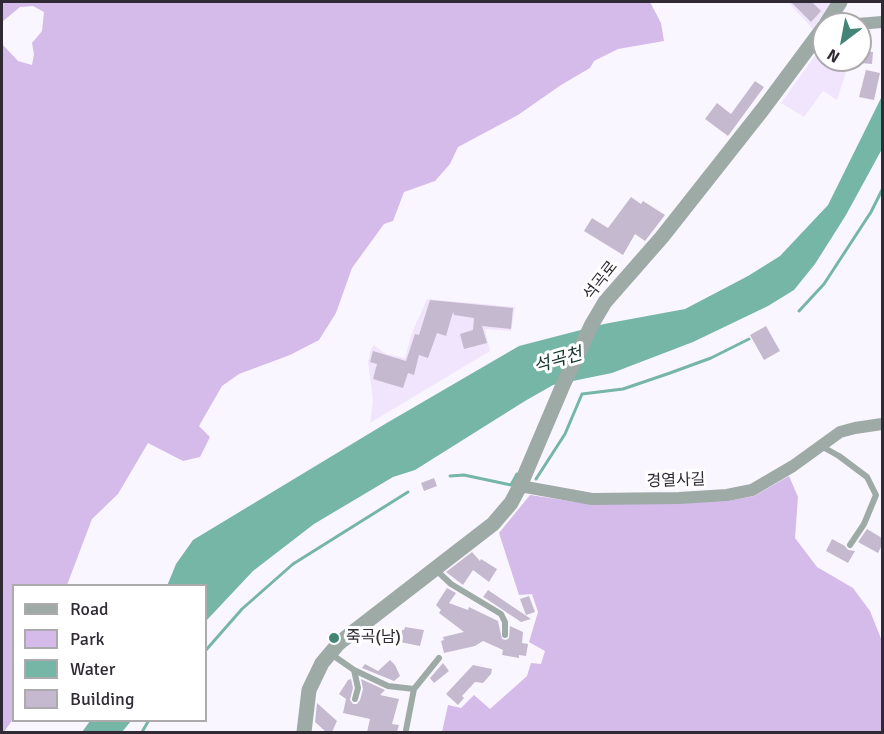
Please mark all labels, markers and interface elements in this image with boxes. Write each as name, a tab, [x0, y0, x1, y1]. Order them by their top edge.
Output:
north arrow	[812, 12, 872, 72]
text: N	[824, 44, 844, 67]
street label: 석곡로	[580, 258, 622, 304]
water label: 석곡천	[531, 344, 585, 378]
street label: 경열사길	[646, 470, 706, 492]
legend	[12, 584, 207, 722]
text: Road	[70, 598, 109, 620]
text: Park	[70, 628, 105, 650]
place label: 죽곡(남)	[346, 628, 401, 648]
marker: 죽곡(남)	[327, 631, 341, 645]
text: Water	[70, 658, 115, 680]
text: Building	[70, 688, 134, 710]

